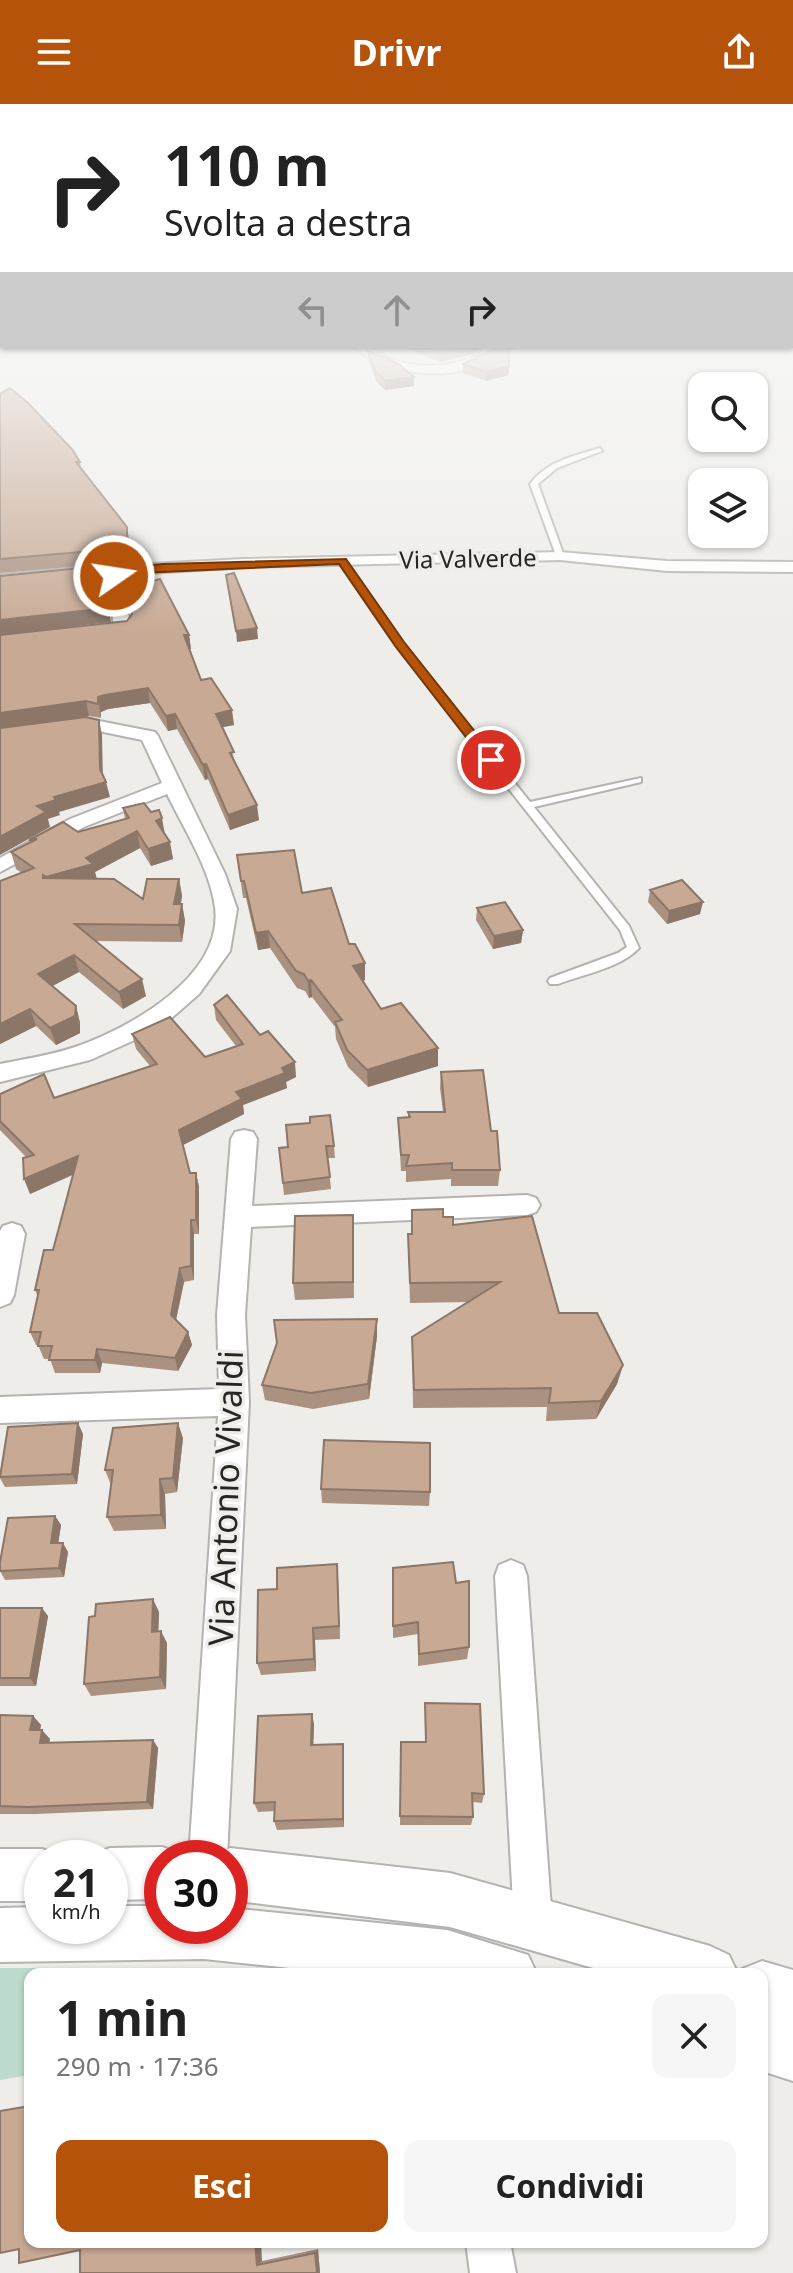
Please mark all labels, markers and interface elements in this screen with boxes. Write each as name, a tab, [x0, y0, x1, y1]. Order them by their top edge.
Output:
text: Drivr	[352, 28, 441, 77]
icon: menu	[32, 30, 76, 74]
icon: share	[717, 30, 761, 74]
text: 110 m	[164, 126, 329, 202]
icon: right	[32, 136, 136, 240]
text: Svolta a destra	[164, 198, 412, 247]
icon: left	[291, 288, 335, 332]
icon: ahead	[375, 288, 419, 332]
icon: right	[459, 288, 503, 332]
map controls	[688, 372, 768, 548]
button: search	[688, 372, 768, 452]
button: layers	[688, 468, 768, 548]
position arrow	[72, 534, 156, 618]
street label: Via Valverde	[399, 540, 537, 576]
pin	[457, 726, 525, 794]
icon: arrive	[469, 738, 513, 782]
street label: Via Antonio Vivaldi	[197, 1349, 253, 1647]
speed limit sign: 30	[144, 1840, 248, 1944]
text: 21	[53, 1854, 99, 1909]
text: km/h	[51, 1898, 101, 1925]
text: 1 min	[56, 1985, 188, 2050]
button: close	[652, 1994, 736, 2078]
text: 290 m · 17:36	[56, 2048, 219, 2084]
button: Esci	[56, 2140, 388, 2232]
button: Condividi	[404, 2140, 736, 2232]

